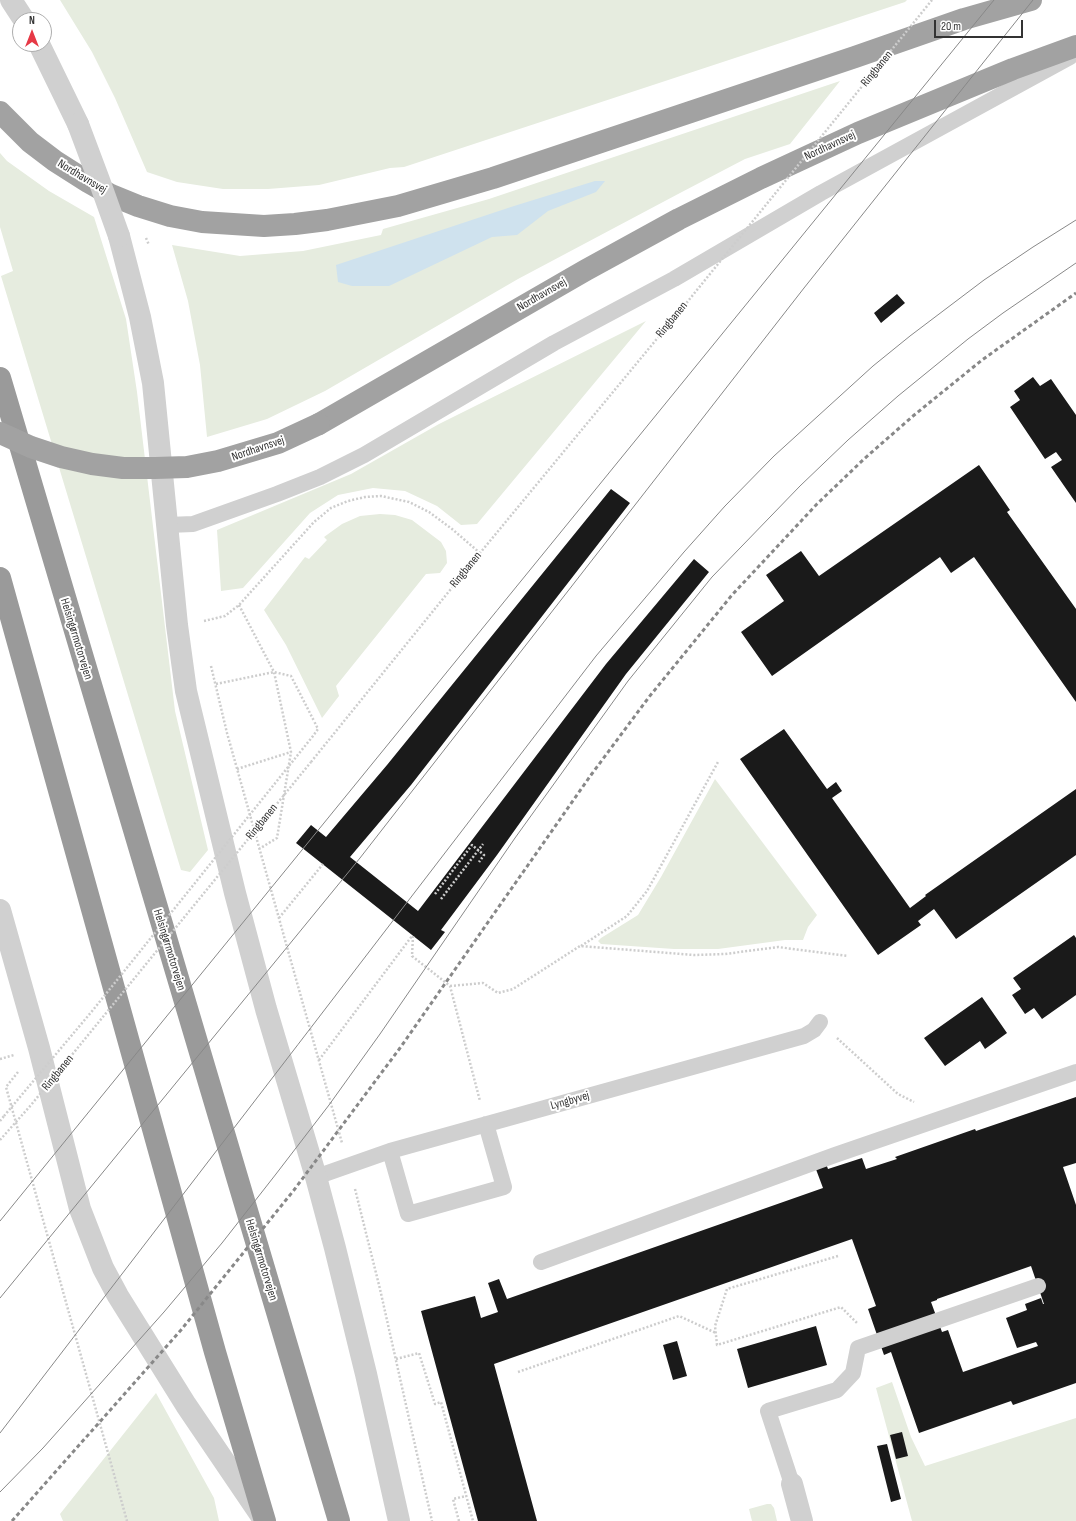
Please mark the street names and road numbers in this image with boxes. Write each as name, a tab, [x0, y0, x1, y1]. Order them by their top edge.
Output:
street label: Ringbanen	[858, 48, 896, 90]
street label: Nordhavnsvej	[802, 128, 858, 164]
street label: Nordhavnsvej	[55, 157, 109, 197]
street label: Nordhavnsvej	[515, 275, 569, 315]
street label: Ringbanen	[653, 299, 691, 341]
street label: Nordhavnsvej	[230, 433, 286, 465]
street label: Ringbanen	[447, 549, 485, 591]
street label: Helsingørmotorvejen	[57, 597, 95, 681]
street label: Ringbanen	[243, 801, 281, 843]
street label: Helsingørmotorvejen	[150, 908, 188, 992]
street label: Ringbanen	[39, 1052, 77, 1094]
street label: Lyngbyvej	[549, 1089, 591, 1113]
street label: Helsingørmotorvejen	[242, 1218, 280, 1302]

